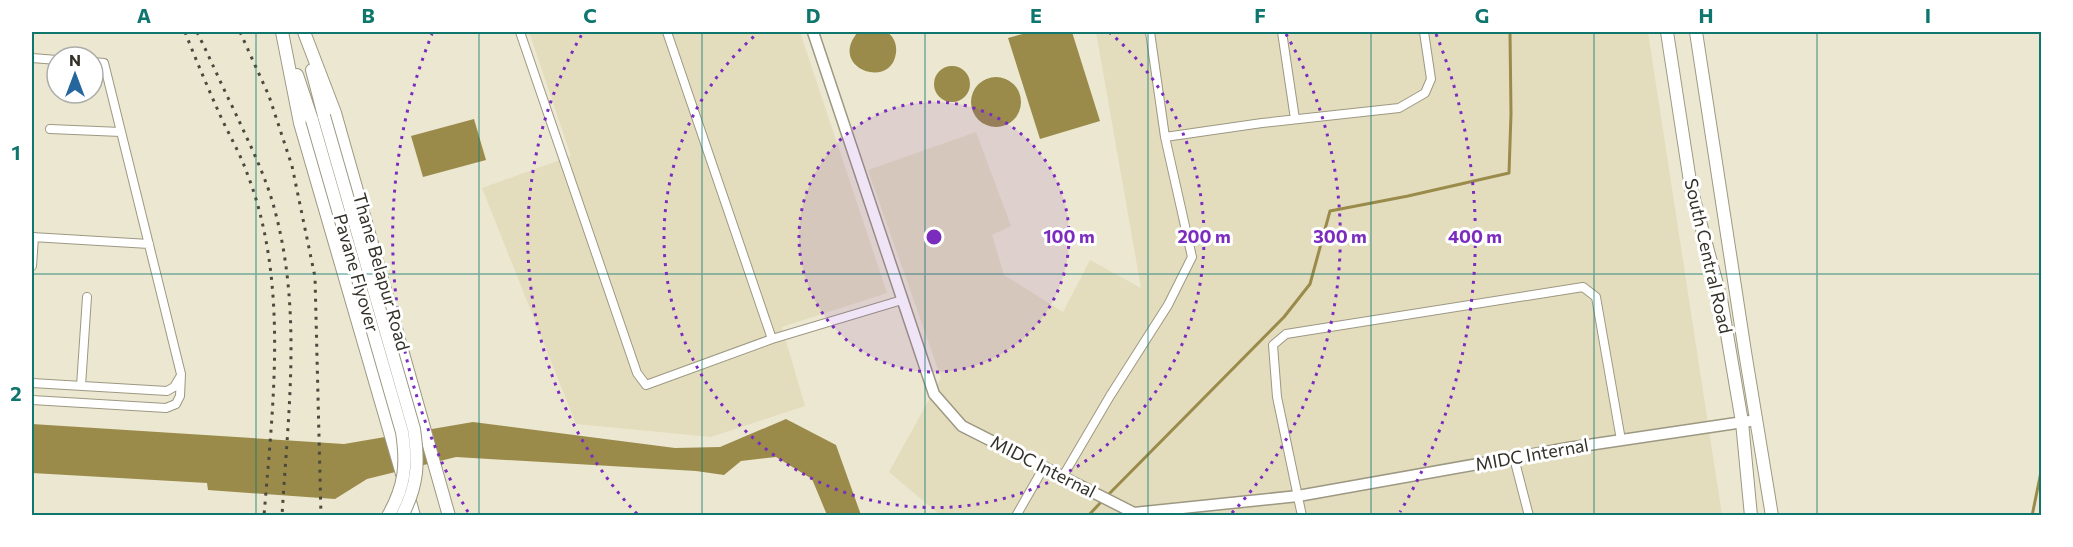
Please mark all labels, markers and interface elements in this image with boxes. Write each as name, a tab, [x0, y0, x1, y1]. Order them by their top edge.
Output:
text: A	[137, 3, 151, 27]
text: B	[361, 3, 375, 27]
text: C	[583, 3, 597, 27]
text: D	[806, 3, 820, 27]
text: E	[1030, 3, 1042, 27]
text: F	[1254, 3, 1266, 27]
text: G	[1475, 3, 1489, 27]
text: H	[1699, 3, 1714, 27]
text: I	[1925, 3, 1931, 27]
north arrow	[45, 45, 105, 105]
text: N	[69, 50, 81, 69]
text: 1	[11, 140, 21, 164]
street label: South Central Road	[1680, 176, 1738, 335]
street label: Thane Belapur Road	[349, 190, 415, 353]
street label: Pavane Flyover	[330, 211, 384, 334]
text: 100 m	[1043, 225, 1095, 247]
text: 200 m	[1177, 225, 1231, 247]
text: 300 m	[1313, 225, 1367, 247]
text: 400 m	[1448, 225, 1502, 247]
centre of rings	[924, 227, 944, 247]
text: 2	[10, 381, 22, 405]
street label: MIDC Internal	[987, 430, 1100, 502]
street label: MIDC Internal	[1473, 433, 1590, 475]

